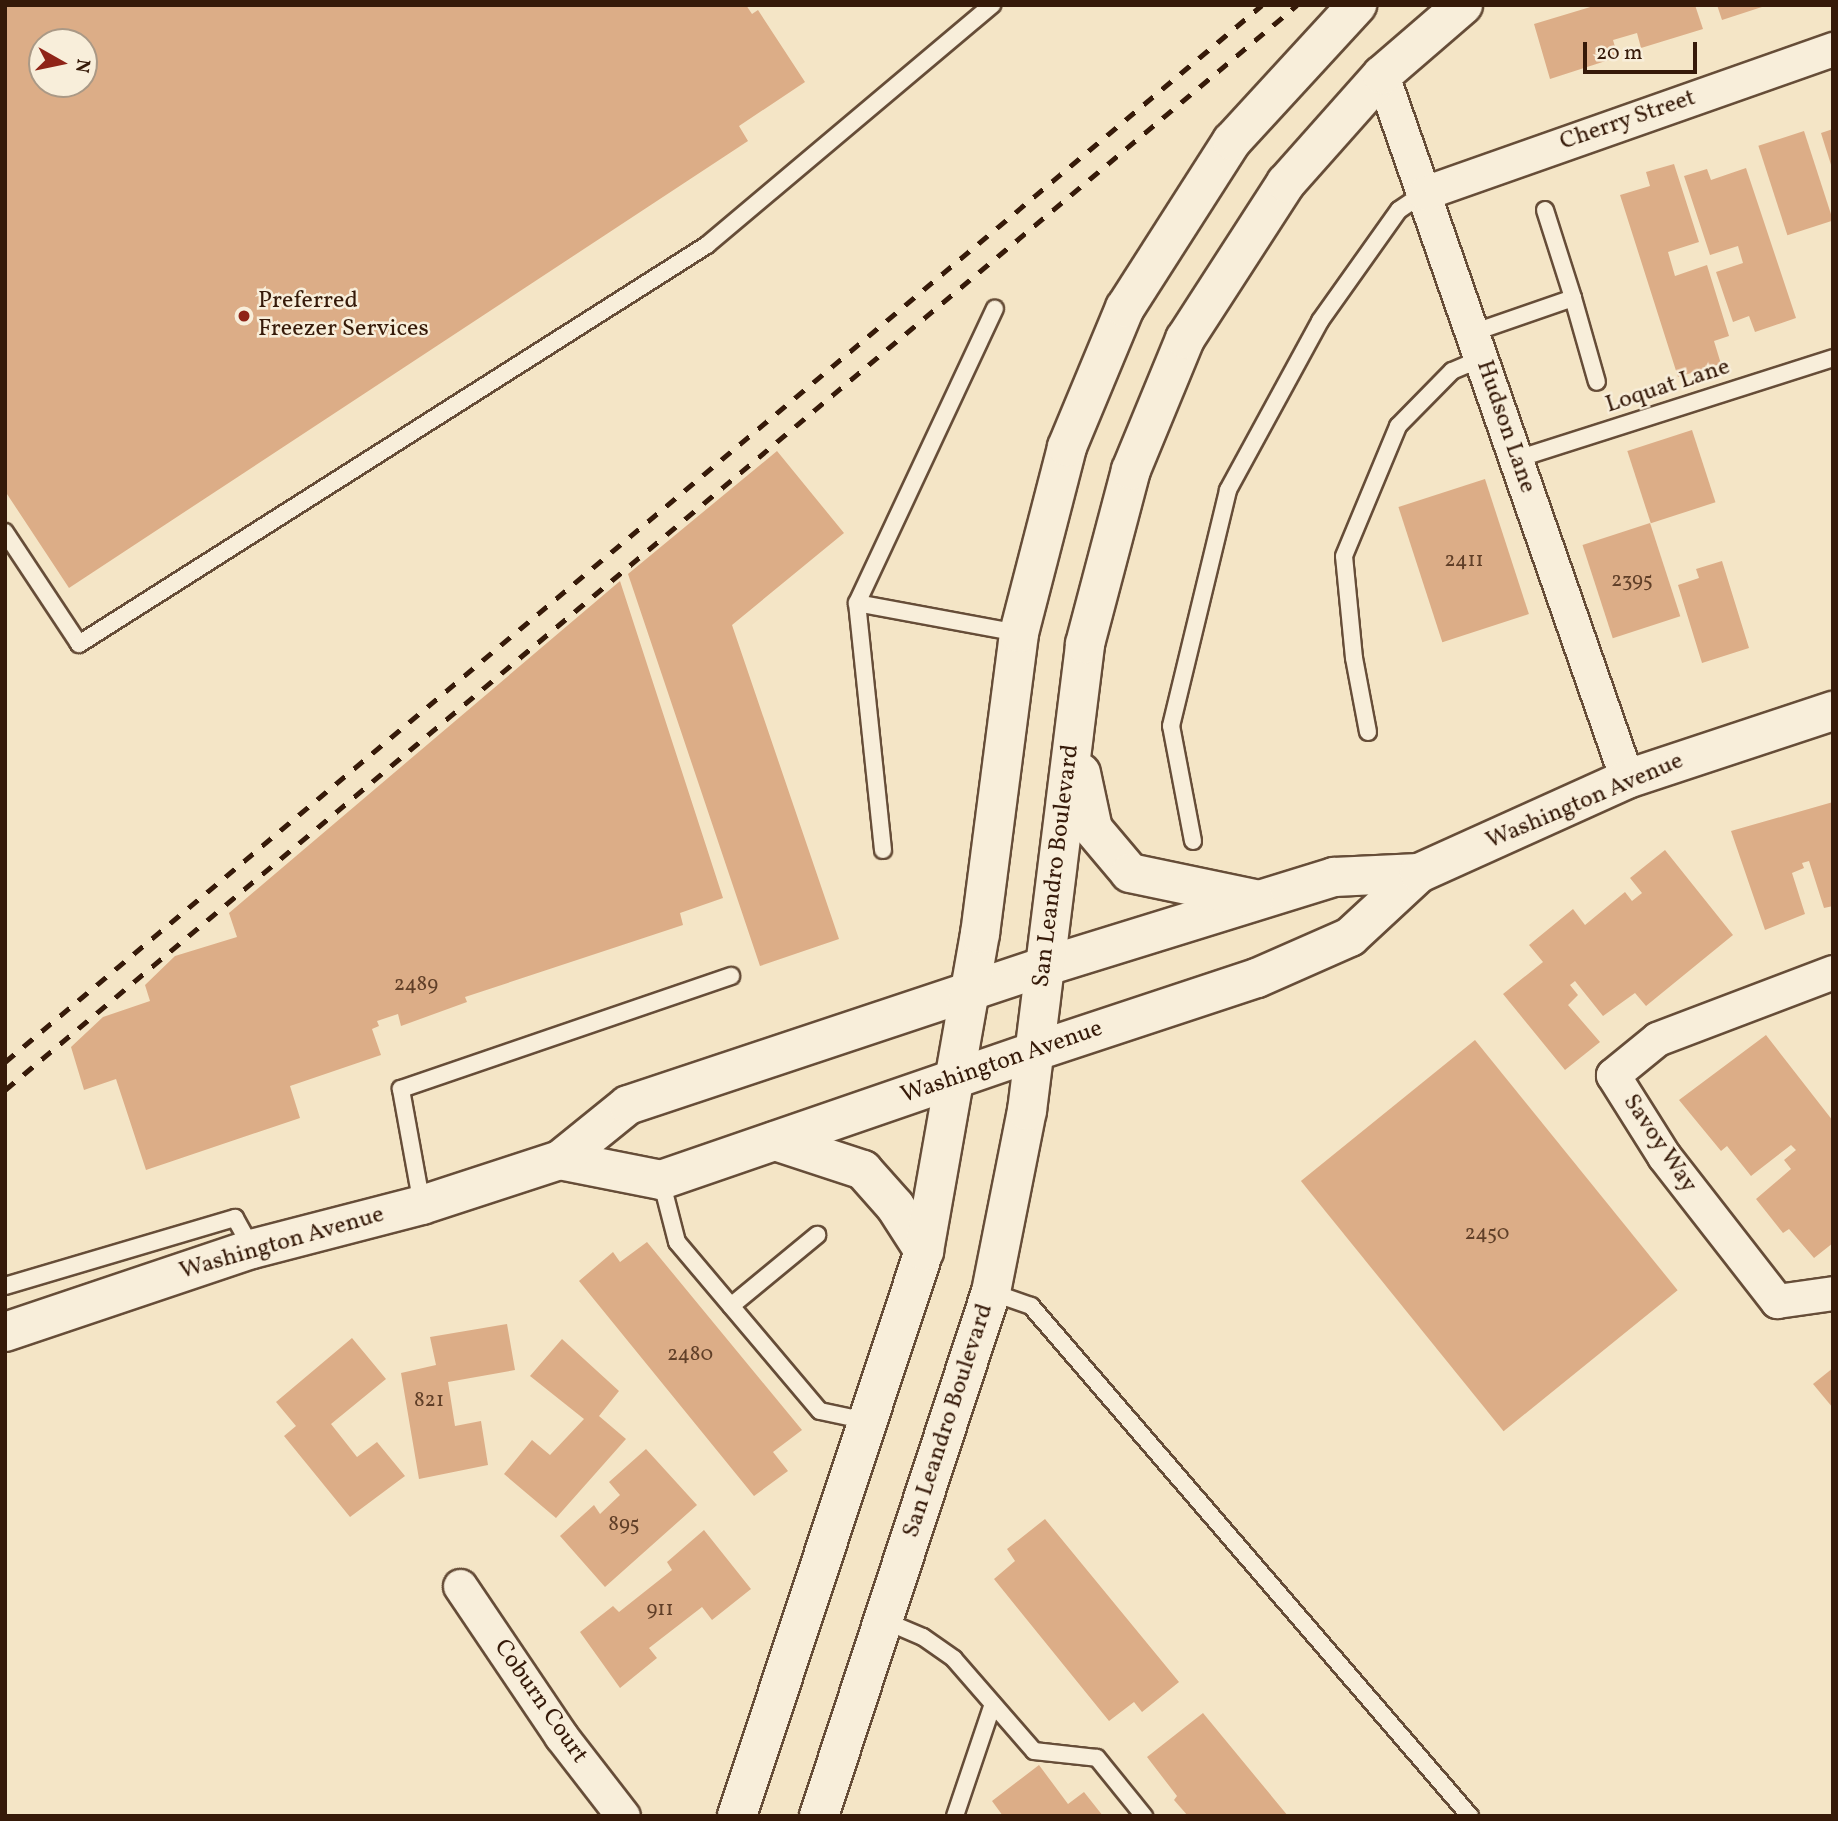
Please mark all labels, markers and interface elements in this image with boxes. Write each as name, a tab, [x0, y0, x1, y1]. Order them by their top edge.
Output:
north arrow	[28, 28, 98, 98]
scale bar	[1586, 28, 1700, 72]
text: 20 m	[1596, 39, 1642, 68]
text: N	[68, 57, 96, 75]
street label: Cherry Street	[1556, 84, 1700, 158]
place label: Preferred Freezer Services	[258, 288, 429, 344]
marker: Preferred Freezer Services	[236, 308, 252, 324]
street label: Loquat Lane	[1602, 353, 1734, 421]
street label: Hudson Lane	[1469, 357, 1541, 497]
house number: 2411	[1444, 548, 1484, 574]
house number: 2395	[1611, 568, 1653, 594]
street label: San Leandro Boulevard	[1028, 743, 1086, 989]
street label: Washington Avenue	[1482, 747, 1688, 857]
house number: 2489	[394, 972, 438, 998]
street label: Washington Avenue	[897, 1015, 1107, 1111]
street label: Savoy Way	[1615, 1089, 1703, 1199]
street label: Washington Avenue	[176, 1201, 388, 1287]
house number: 2450	[1465, 1221, 1509, 1247]
street label: San Leandro Boulevard	[898, 1300, 1000, 1542]
house number: 2480	[667, 1342, 713, 1368]
house number: 821	[414, 1388, 444, 1414]
house number: 895	[608, 1512, 640, 1538]
house number: 911	[646, 1597, 674, 1623]
street label: Coburn Court	[487, 1635, 593, 1769]

